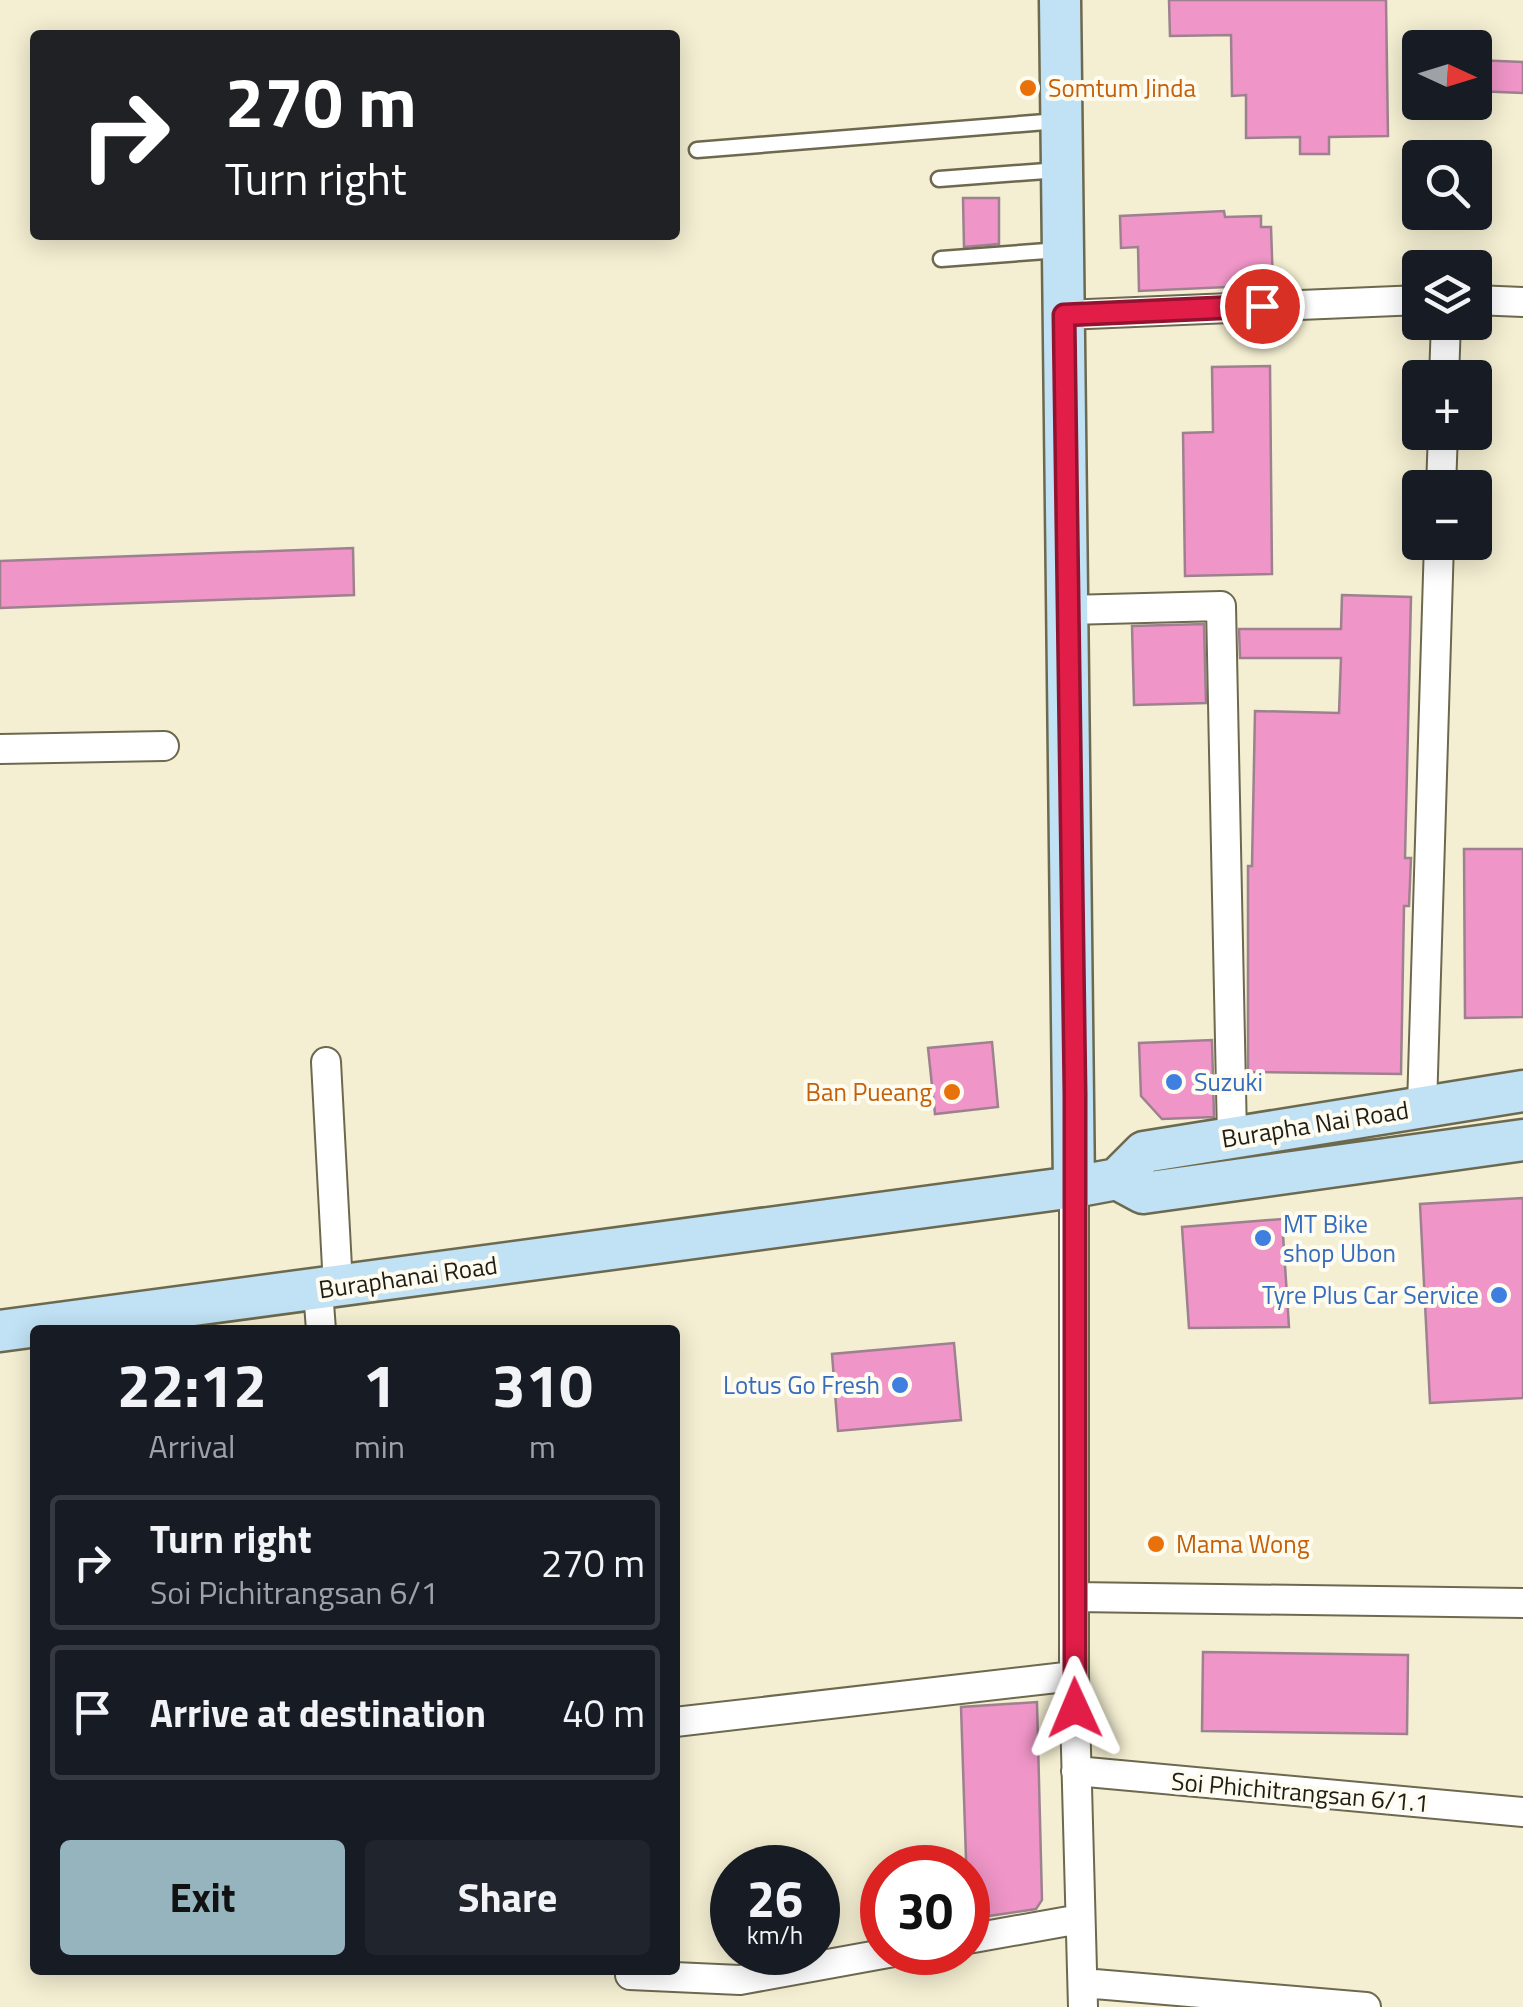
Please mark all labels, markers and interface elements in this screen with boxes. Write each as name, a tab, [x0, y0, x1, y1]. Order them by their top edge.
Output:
north arrow	[1402, 30, 1492, 120]
map controls	[1402, 30, 1492, 560]
text: 270 m	[225, 48, 417, 154]
place label: Somtum Jinda	[1048, 69, 1196, 107]
icon: right	[60, 70, 190, 200]
marker: Somtum Jinda	[1017, 77, 1039, 99]
button: search	[1402, 140, 1492, 230]
text: Turn right	[225, 144, 407, 212]
button: layers	[1402, 250, 1492, 340]
pin	[1220, 264, 1305, 349]
icon: arrive	[1235, 279, 1290, 334]
button: +	[1402, 360, 1492, 450]
button: −	[1402, 470, 1492, 560]
place label: Suzuki	[1194, 1063, 1263, 1101]
marker: Suzuki	[1163, 1071, 1185, 1093]
place label: Ban Pueang	[806, 1073, 932, 1111]
marker: Ban Pueang	[941, 1081, 963, 1103]
street label: Burapha Nai Road	[1219, 1090, 1411, 1158]
place label: MT Bike shop Ubon	[1283, 1205, 1396, 1272]
marker: MT Bike shop Ubon	[1252, 1227, 1274, 1249]
street label: Buraphanai Road	[316, 1246, 500, 1308]
place label: Tyre Plus Car Service	[1262, 1276, 1479, 1314]
marker: Tyre Plus Car Service	[1488, 1284, 1510, 1306]
text: 22:12	[117, 1339, 267, 1430]
text: 1	[363, 1339, 396, 1430]
text: 310	[492, 1339, 593, 1430]
place label: Lotus Go Fresh	[723, 1366, 880, 1404]
marker: Lotus Go Fresh	[889, 1374, 911, 1396]
text: Arrival	[149, 1422, 235, 1470]
text: min	[354, 1422, 405, 1470]
text: m	[529, 1422, 556, 1470]
text: Turn right	[150, 1510, 312, 1568]
place label: Mama Wong	[1176, 1525, 1310, 1563]
marker: Mama Wong	[1145, 1533, 1167, 1555]
text: 270 m	[541, 1534, 645, 1592]
icon: right	[65, 1535, 120, 1590]
text: Soi Pichitrangsan 6/1	[150, 1568, 439, 1616]
position arrow	[1023, 1656, 1127, 1760]
text: Arrive at destination	[150, 1684, 486, 1742]
text: 40 m	[562, 1684, 645, 1742]
icon: arrive	[65, 1685, 120, 1740]
street label: Soi Phichitrangsan 6/1.1	[1170, 1762, 1430, 1822]
button: Exit	[60, 1840, 345, 1955]
button: Share	[365, 1840, 650, 1955]
speed limit sign: 30	[860, 1845, 990, 1975]
text: 26	[747, 1860, 803, 1936]
text: km/h	[747, 1916, 803, 1954]

